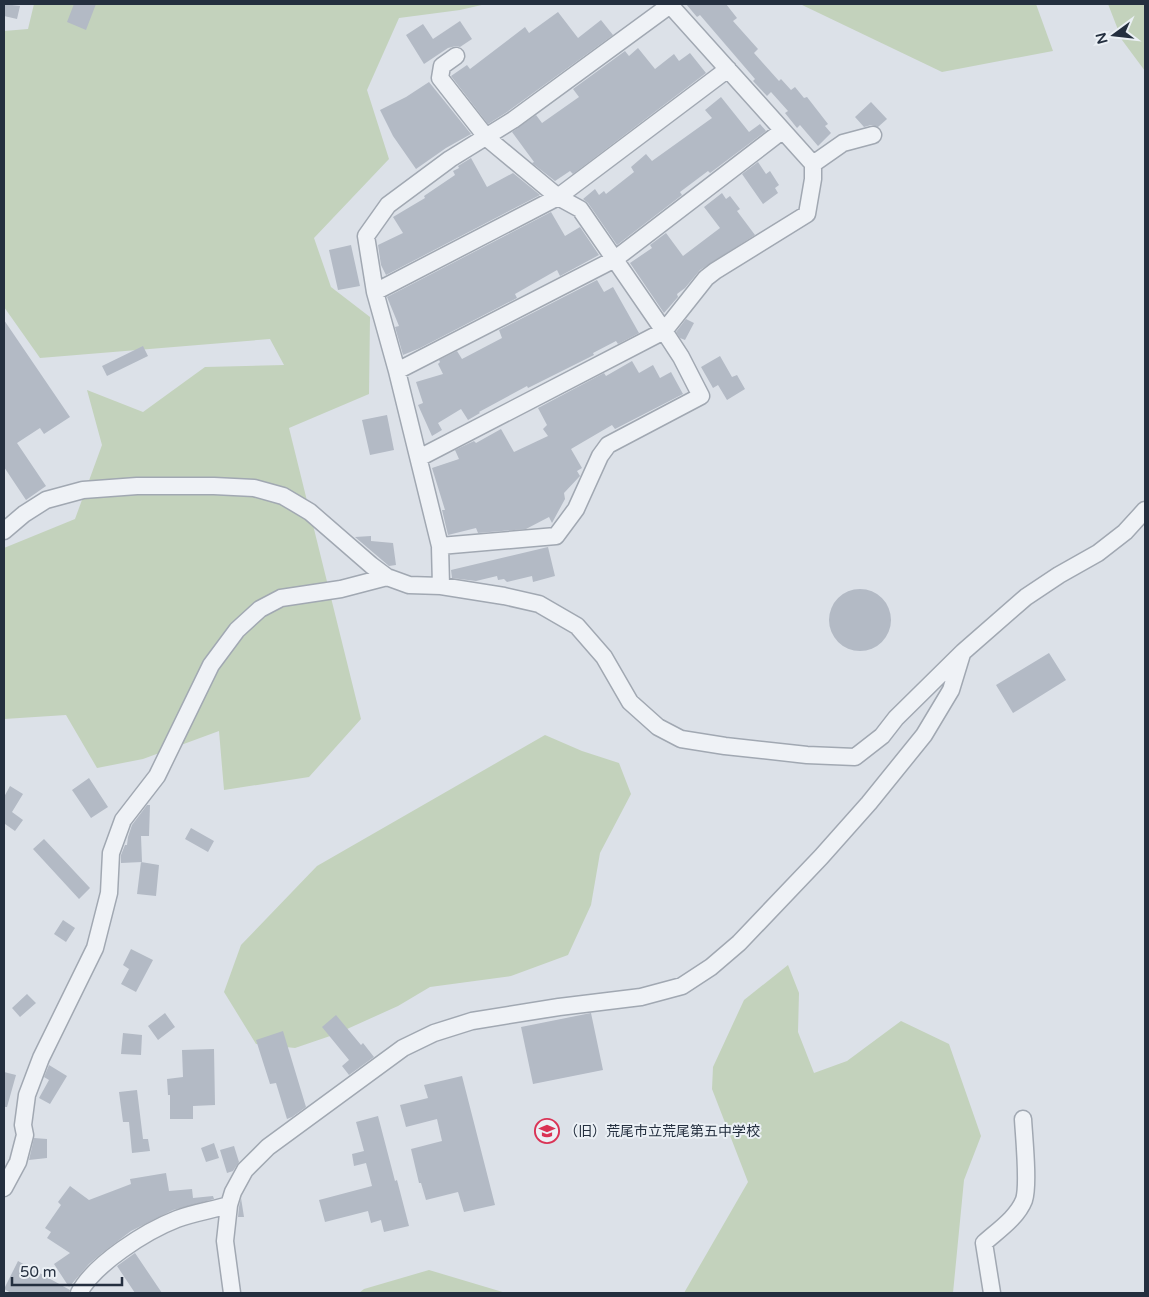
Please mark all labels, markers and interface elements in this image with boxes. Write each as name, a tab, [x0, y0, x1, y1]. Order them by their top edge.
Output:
north arrow	[1089, 10, 1139, 60]
text: N	[1092, 31, 1112, 46]
school or university icon: （旧）荒尾市立荒尾第五中学校	[534, 1118, 560, 1144]
place label: （旧）荒尾市立荒尾第五中学校	[564, 1123, 760, 1140]
scale bar	[12, 1254, 122, 1286]
text: 50 m	[20, 1263, 57, 1281]

